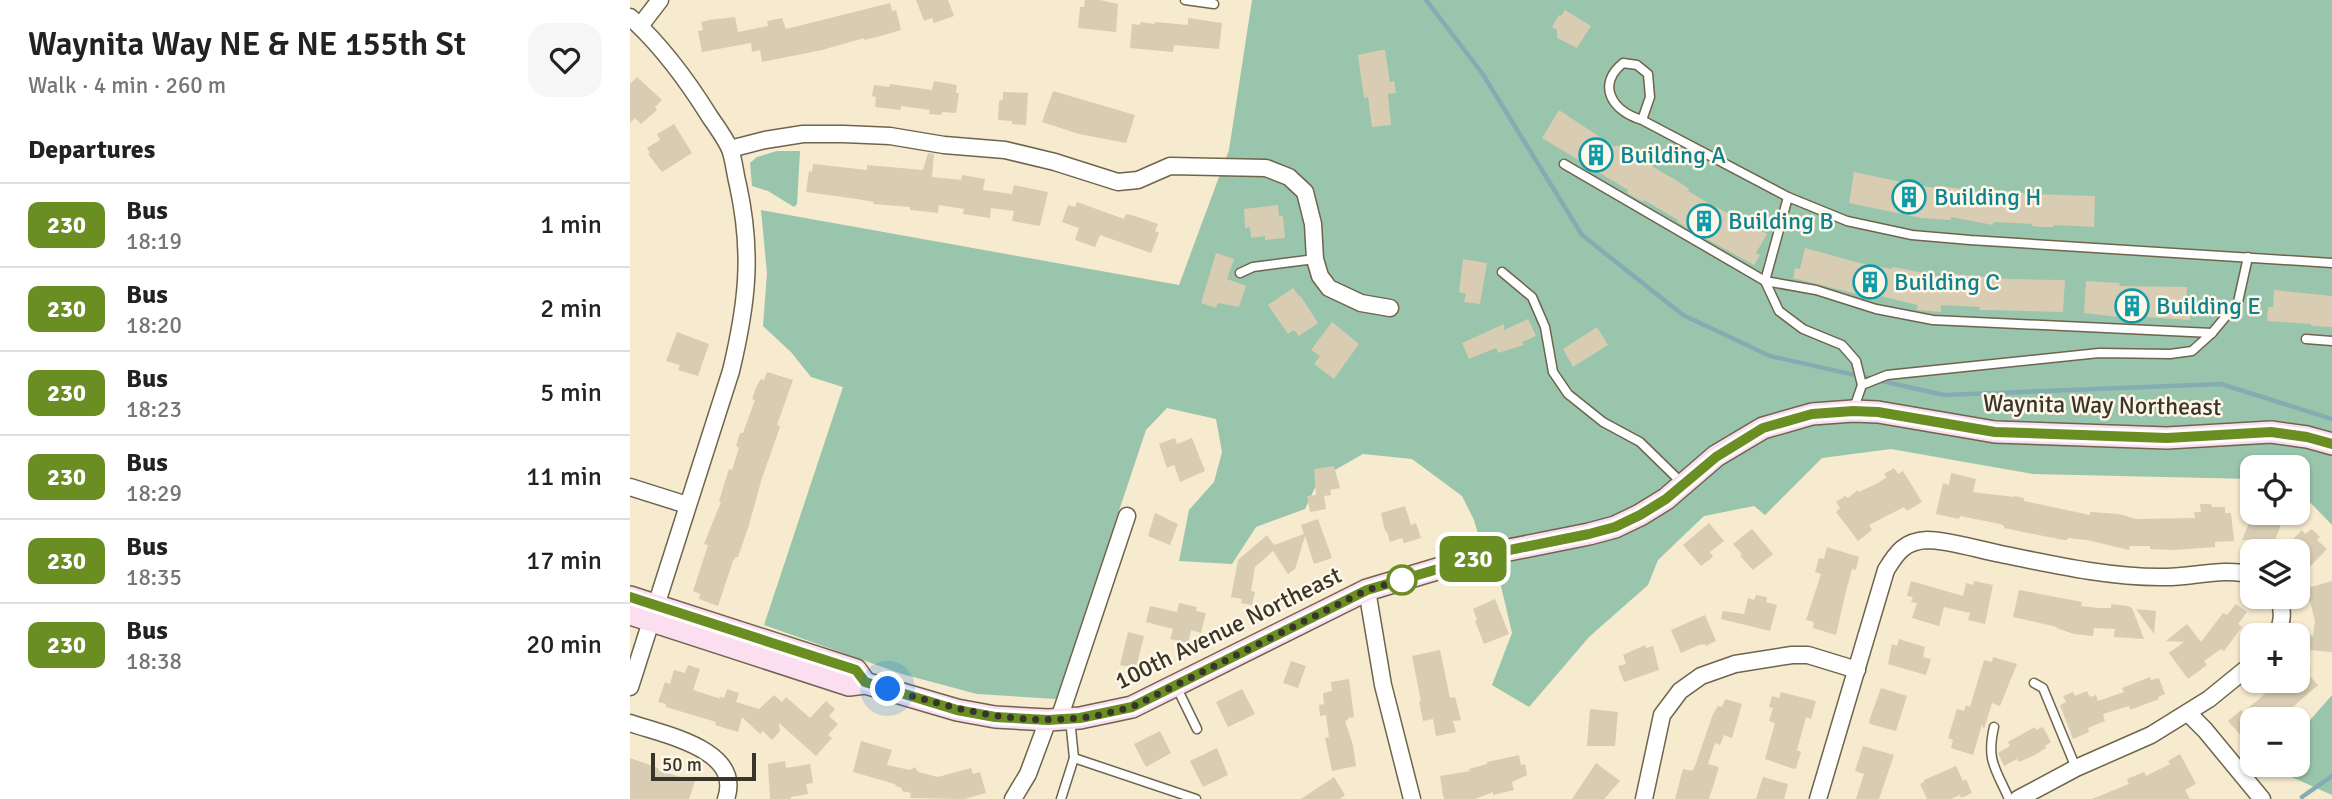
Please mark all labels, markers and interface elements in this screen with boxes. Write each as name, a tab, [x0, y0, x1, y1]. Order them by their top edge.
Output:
button: heart	[528, 23, 602, 97]
text: Waynita Way NE & NE 155th St	[28, 24, 466, 65]
text: Walk · 4 min · 260 m	[28, 71, 226, 100]
text: Departures	[28, 134, 155, 166]
building icon: Building A	[1577, 136, 1615, 174]
place label: Building A	[1620, 140, 1726, 170]
building icon: Building H	[1890, 178, 1928, 216]
place label: Building H	[1934, 182, 2041, 212]
text: Bus	[126, 195, 168, 227]
building icon: Building B	[1685, 202, 1723, 240]
place label: Building B	[1728, 206, 1834, 236]
text: 1 min	[540, 209, 602, 241]
text: 230	[47, 210, 86, 240]
text: 18:19	[126, 227, 182, 256]
building icon: Building C	[1851, 263, 1889, 301]
place label: Building C	[1894, 267, 2000, 297]
text: Bus	[126, 279, 168, 311]
building icon: Building E	[2113, 287, 2151, 325]
place label: Building E	[2156, 291, 2261, 321]
text: 2 min	[540, 293, 602, 325]
text: 230	[47, 294, 86, 324]
text: 18:20	[126, 311, 182, 340]
text: Bus	[126, 363, 168, 395]
text: 5 min	[540, 377, 602, 409]
text: 230	[47, 378, 86, 408]
street label: Waynita Way Northeast	[1983, 388, 2221, 422]
text: 18:23	[126, 395, 182, 424]
text: Bus	[126, 447, 168, 479]
map controls	[2240, 455, 2310, 777]
button: locate	[2240, 455, 2310, 525]
text: 11 min	[526, 461, 602, 493]
text: 230	[47, 462, 86, 492]
text: 18:29	[126, 479, 182, 508]
text: Bus	[126, 531, 168, 563]
line badge: 230	[1433, 536, 1513, 582]
button: layers	[2240, 539, 2310, 609]
text: 230	[1454, 544, 1492, 574]
text: 17 min	[526, 545, 602, 577]
text: 230	[47, 546, 86, 576]
street label: 100th Avenue Northeast	[1110, 560, 1346, 696]
text: 18:35	[126, 563, 182, 592]
unlabelled marker	[1387, 565, 1417, 595]
text: Bus	[126, 615, 168, 647]
button: +	[2240, 623, 2310, 693]
text: 20 min	[526, 629, 602, 661]
text: 230	[47, 630, 86, 660]
text: 18:38	[126, 647, 182, 676]
your location	[870, 671, 905, 706]
button: −	[2240, 707, 2310, 777]
scale bar	[651, 750, 756, 782]
text: 50 m	[662, 753, 702, 777]

